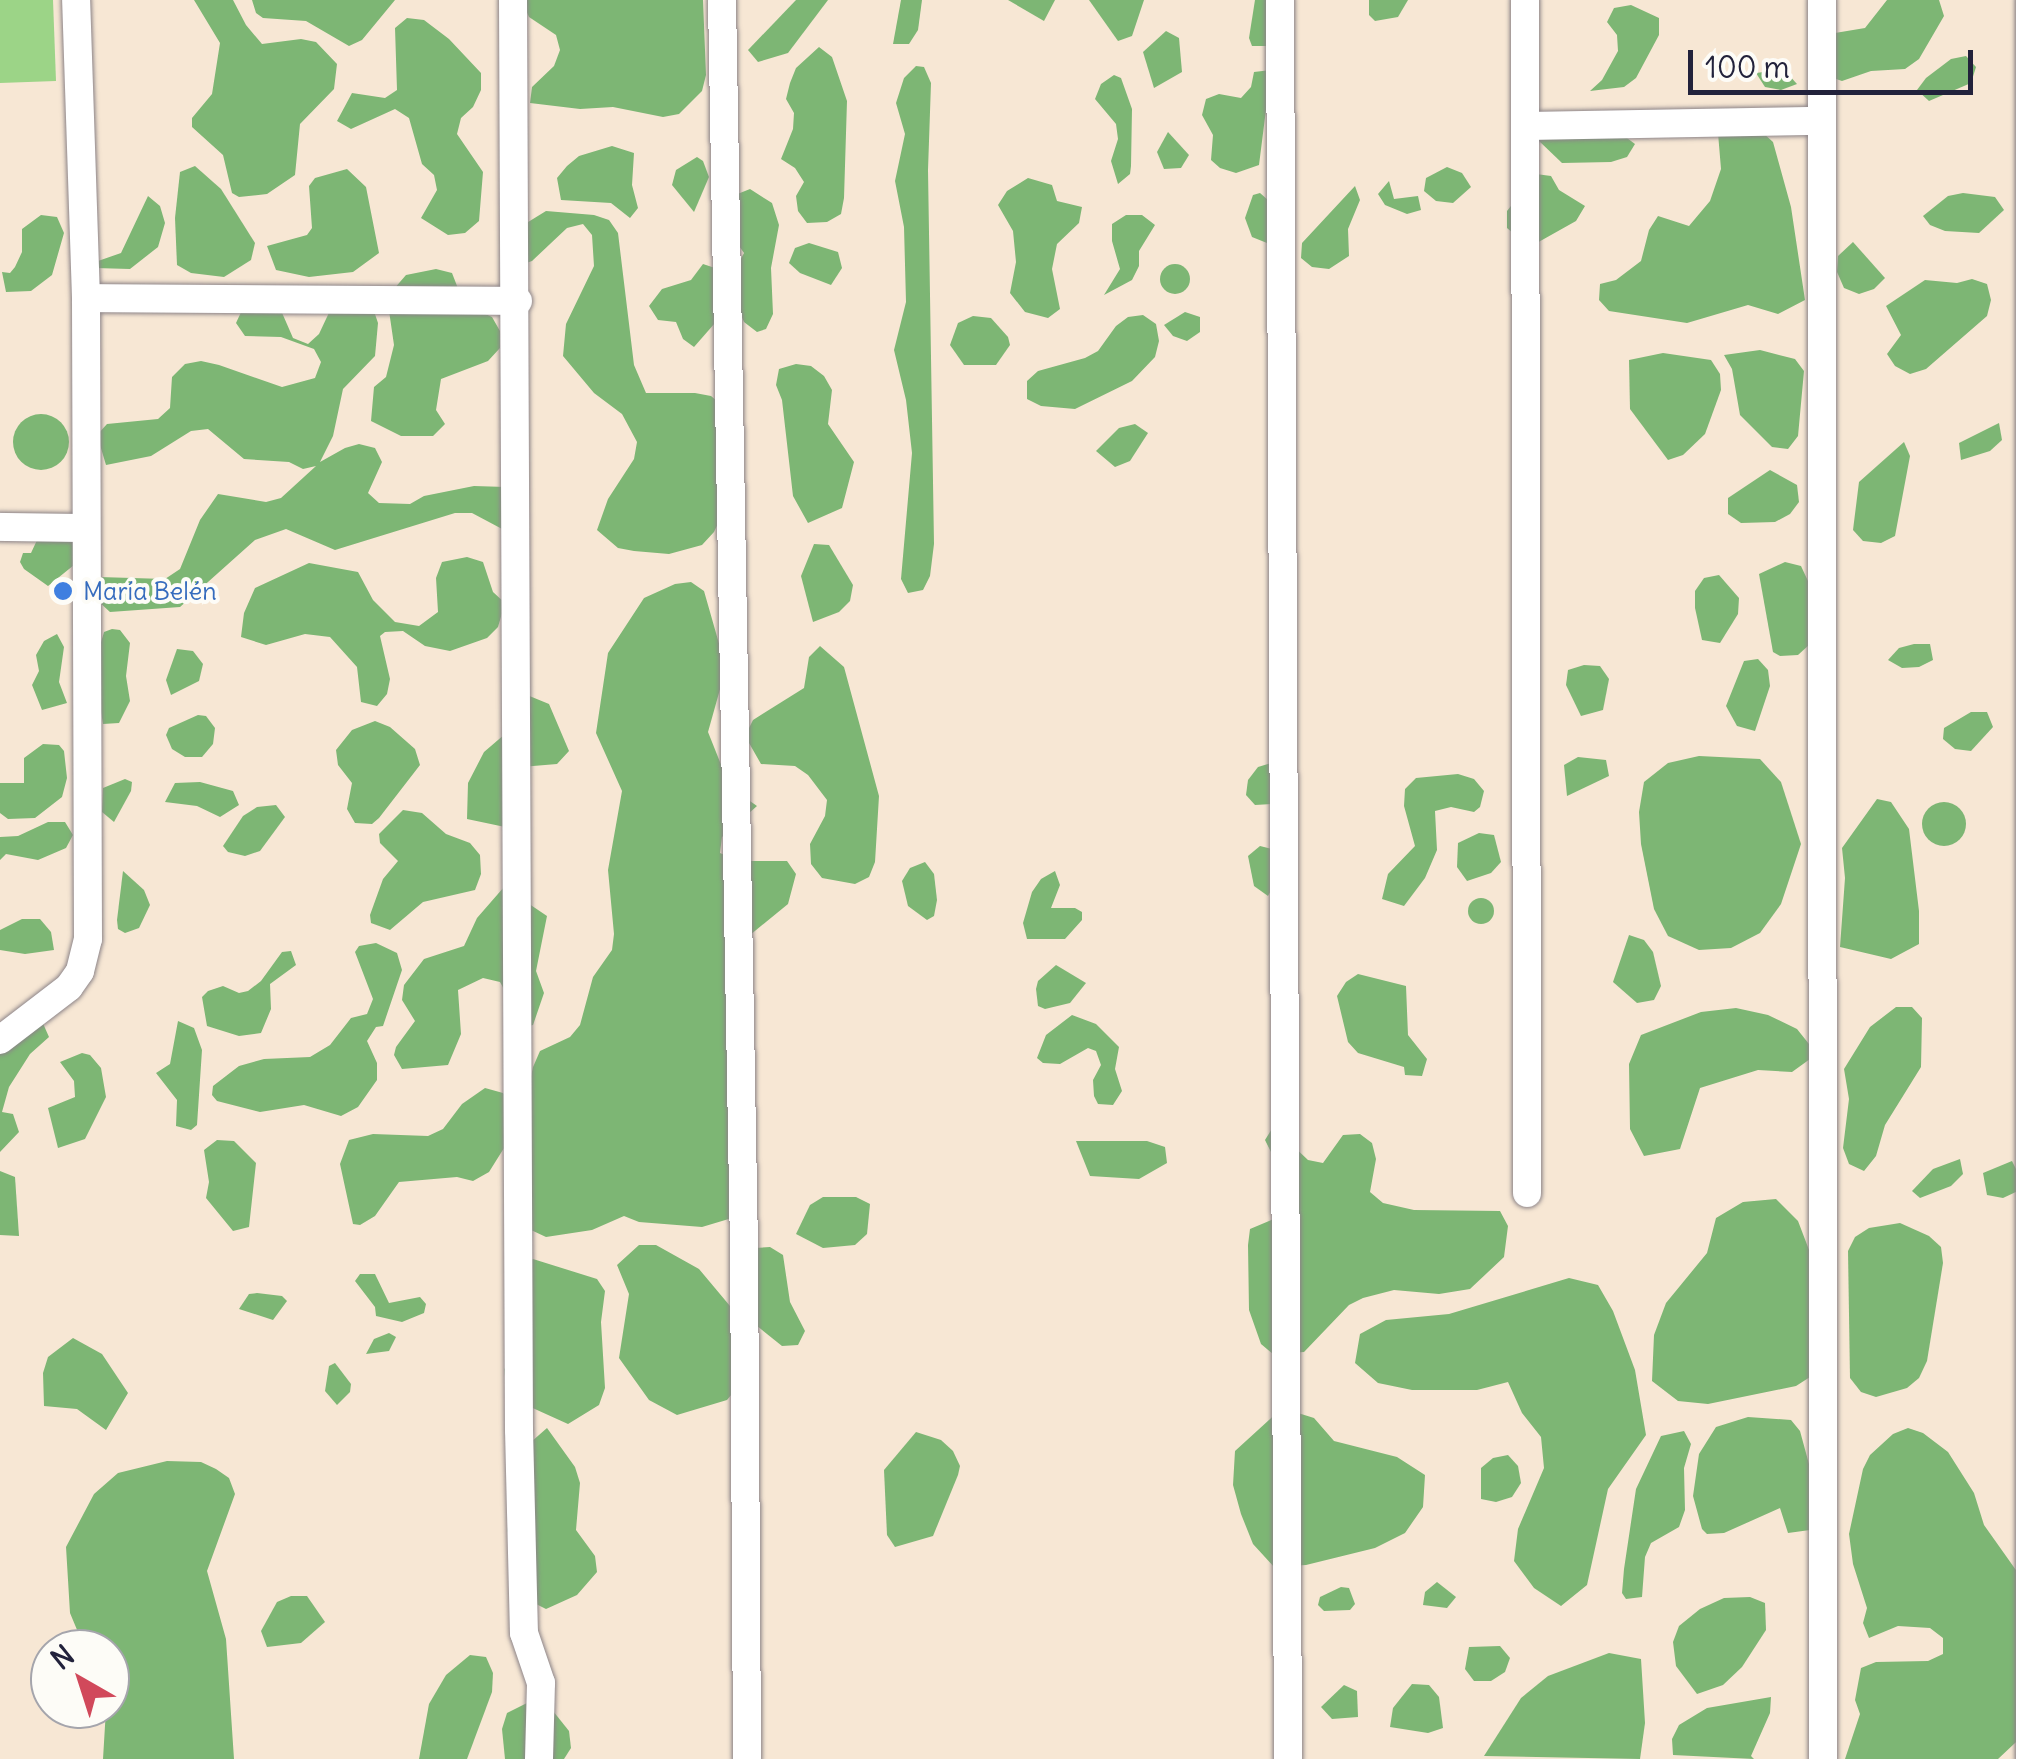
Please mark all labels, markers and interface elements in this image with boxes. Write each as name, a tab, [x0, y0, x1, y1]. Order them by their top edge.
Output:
scale bar	[1693, 30, 1978, 92]
text: 100 m	[1705, 48, 1790, 86]
place label: María Belén	[83, 576, 217, 606]
marker: María Belén	[52, 580, 74, 602]
north arrow	[30, 1629, 130, 1729]
text: N	[44, 1637, 81, 1677]

